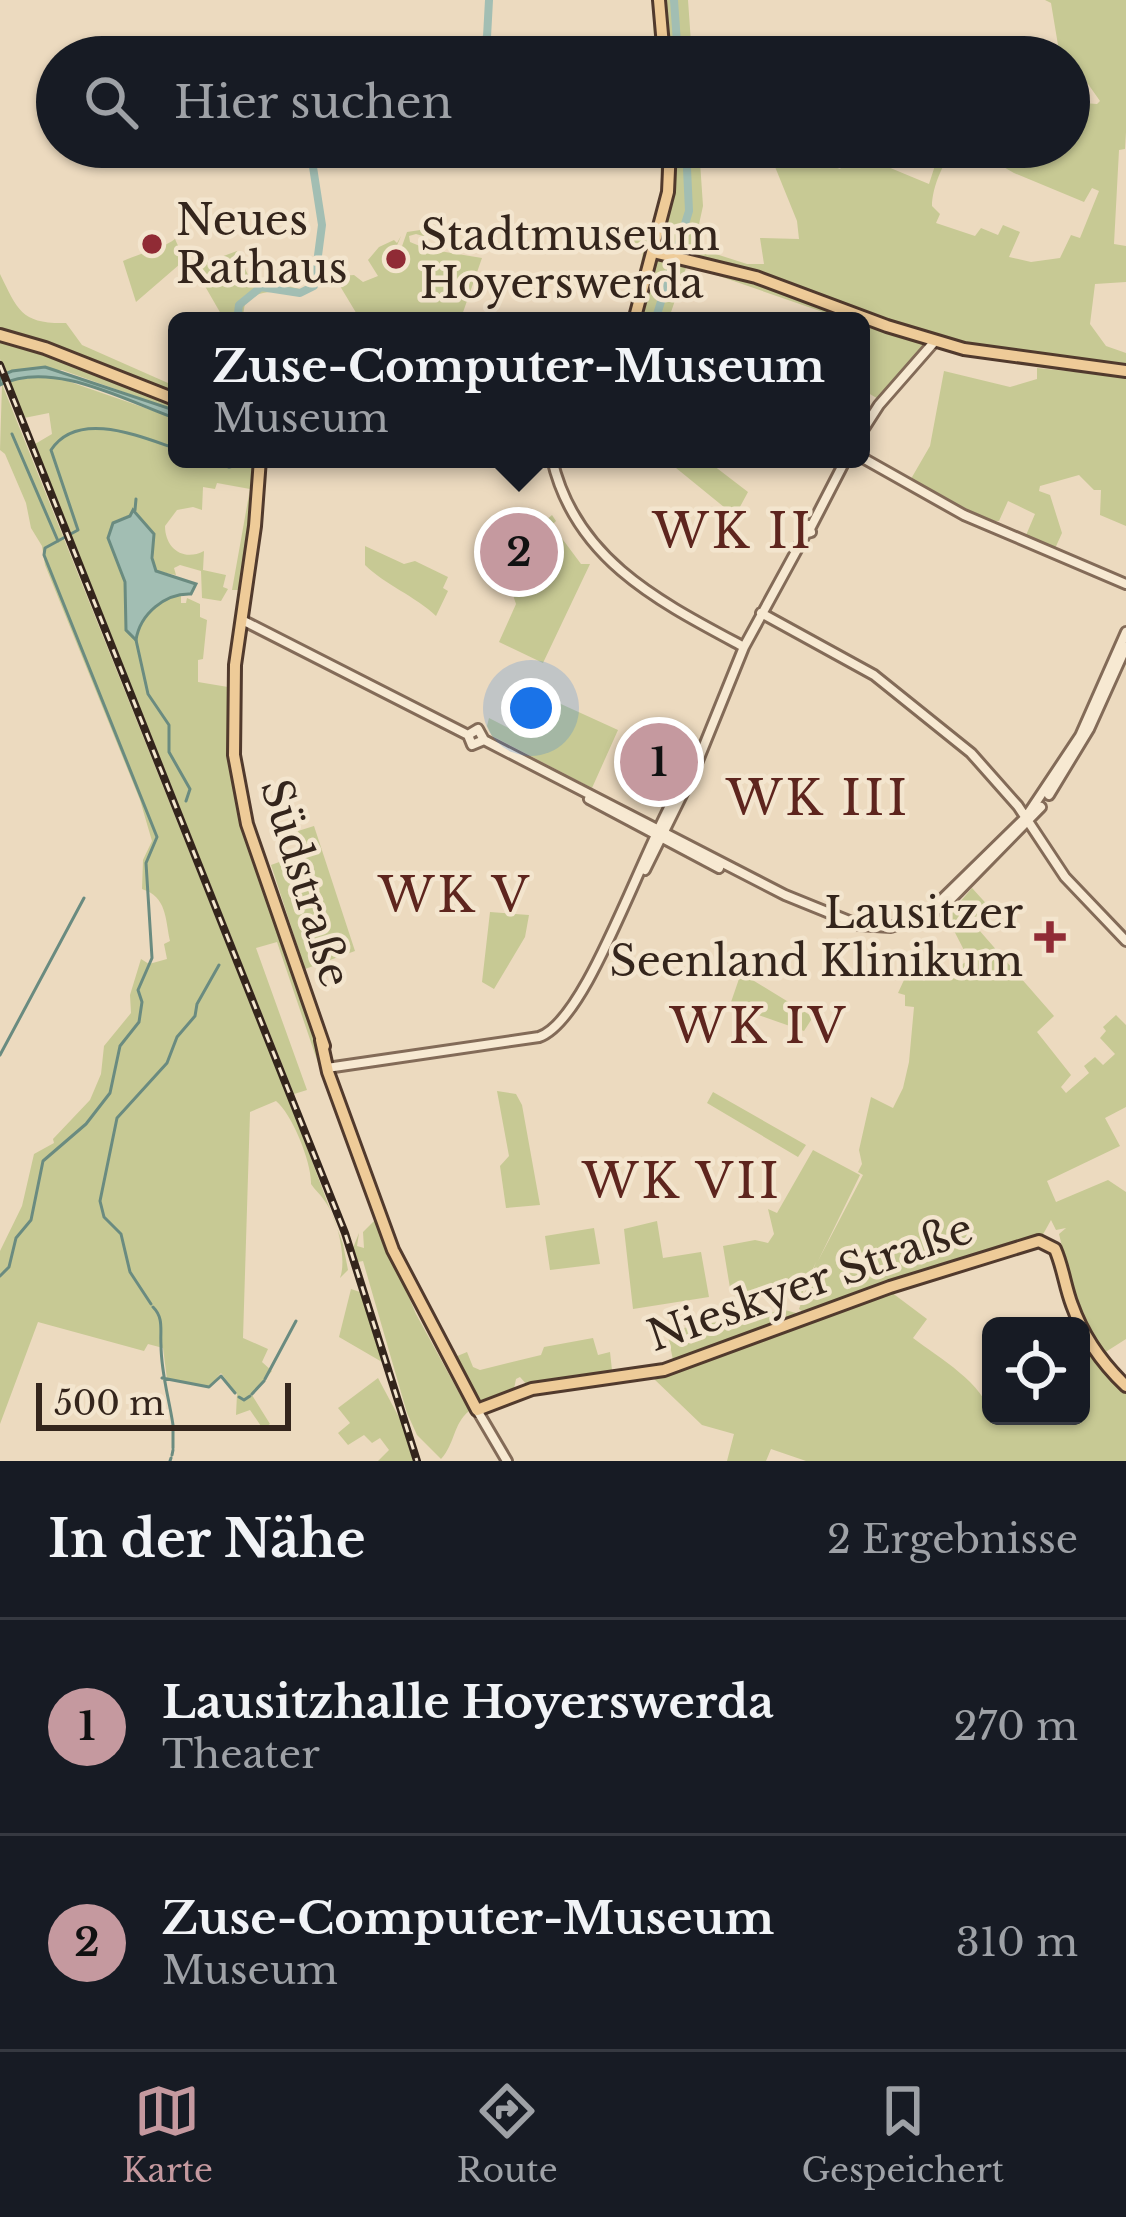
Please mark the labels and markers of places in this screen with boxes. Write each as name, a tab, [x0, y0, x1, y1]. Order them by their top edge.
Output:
place label: Neues Rathaus	[176, 194, 348, 294]
place label: Stadtmuseum Hoyerswerda	[420, 209, 720, 309]
marker: Neues Rathaus	[139, 231, 165, 257]
marker: Stadtmuseum Hoyerswerda	[383, 246, 409, 272]
pin: 2	[480, 507, 558, 597]
pin: 1	[620, 717, 698, 807]
place label: Lausitzer Seenland Klinikum	[610, 887, 1023, 987]
marker: Lausitzer Seenland Klinikum	[1034, 921, 1066, 953]

